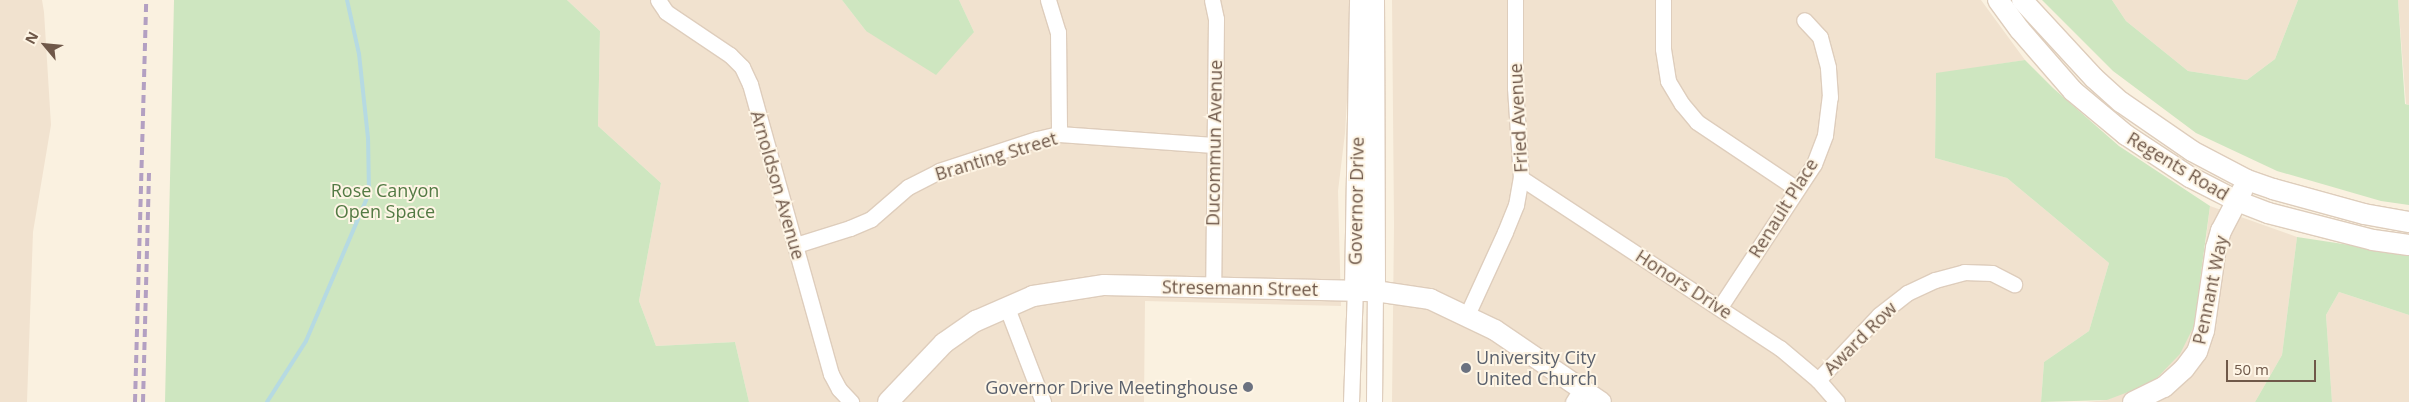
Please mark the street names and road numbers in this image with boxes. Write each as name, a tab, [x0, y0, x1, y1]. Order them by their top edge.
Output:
street label: Ducommun Avenue	[1202, 60, 1226, 226]
street label: Fried Avenue	[1504, 63, 1532, 173]
street label: Arnoldson Avenue	[746, 108, 810, 262]
street label: Branting Street	[932, 127, 1060, 185]
street label: Regents Road	[2123, 127, 2233, 205]
street label: Governor Drive	[1344, 137, 1368, 265]
street label: Renault Place	[1744, 154, 1822, 262]
street label: Pennant Way	[2188, 234, 2232, 346]
street label: Honors Drive	[1632, 245, 1736, 323]
street label: Stresemann Street	[1162, 276, 1318, 300]
street label: Award Row	[1819, 297, 1901, 379]

